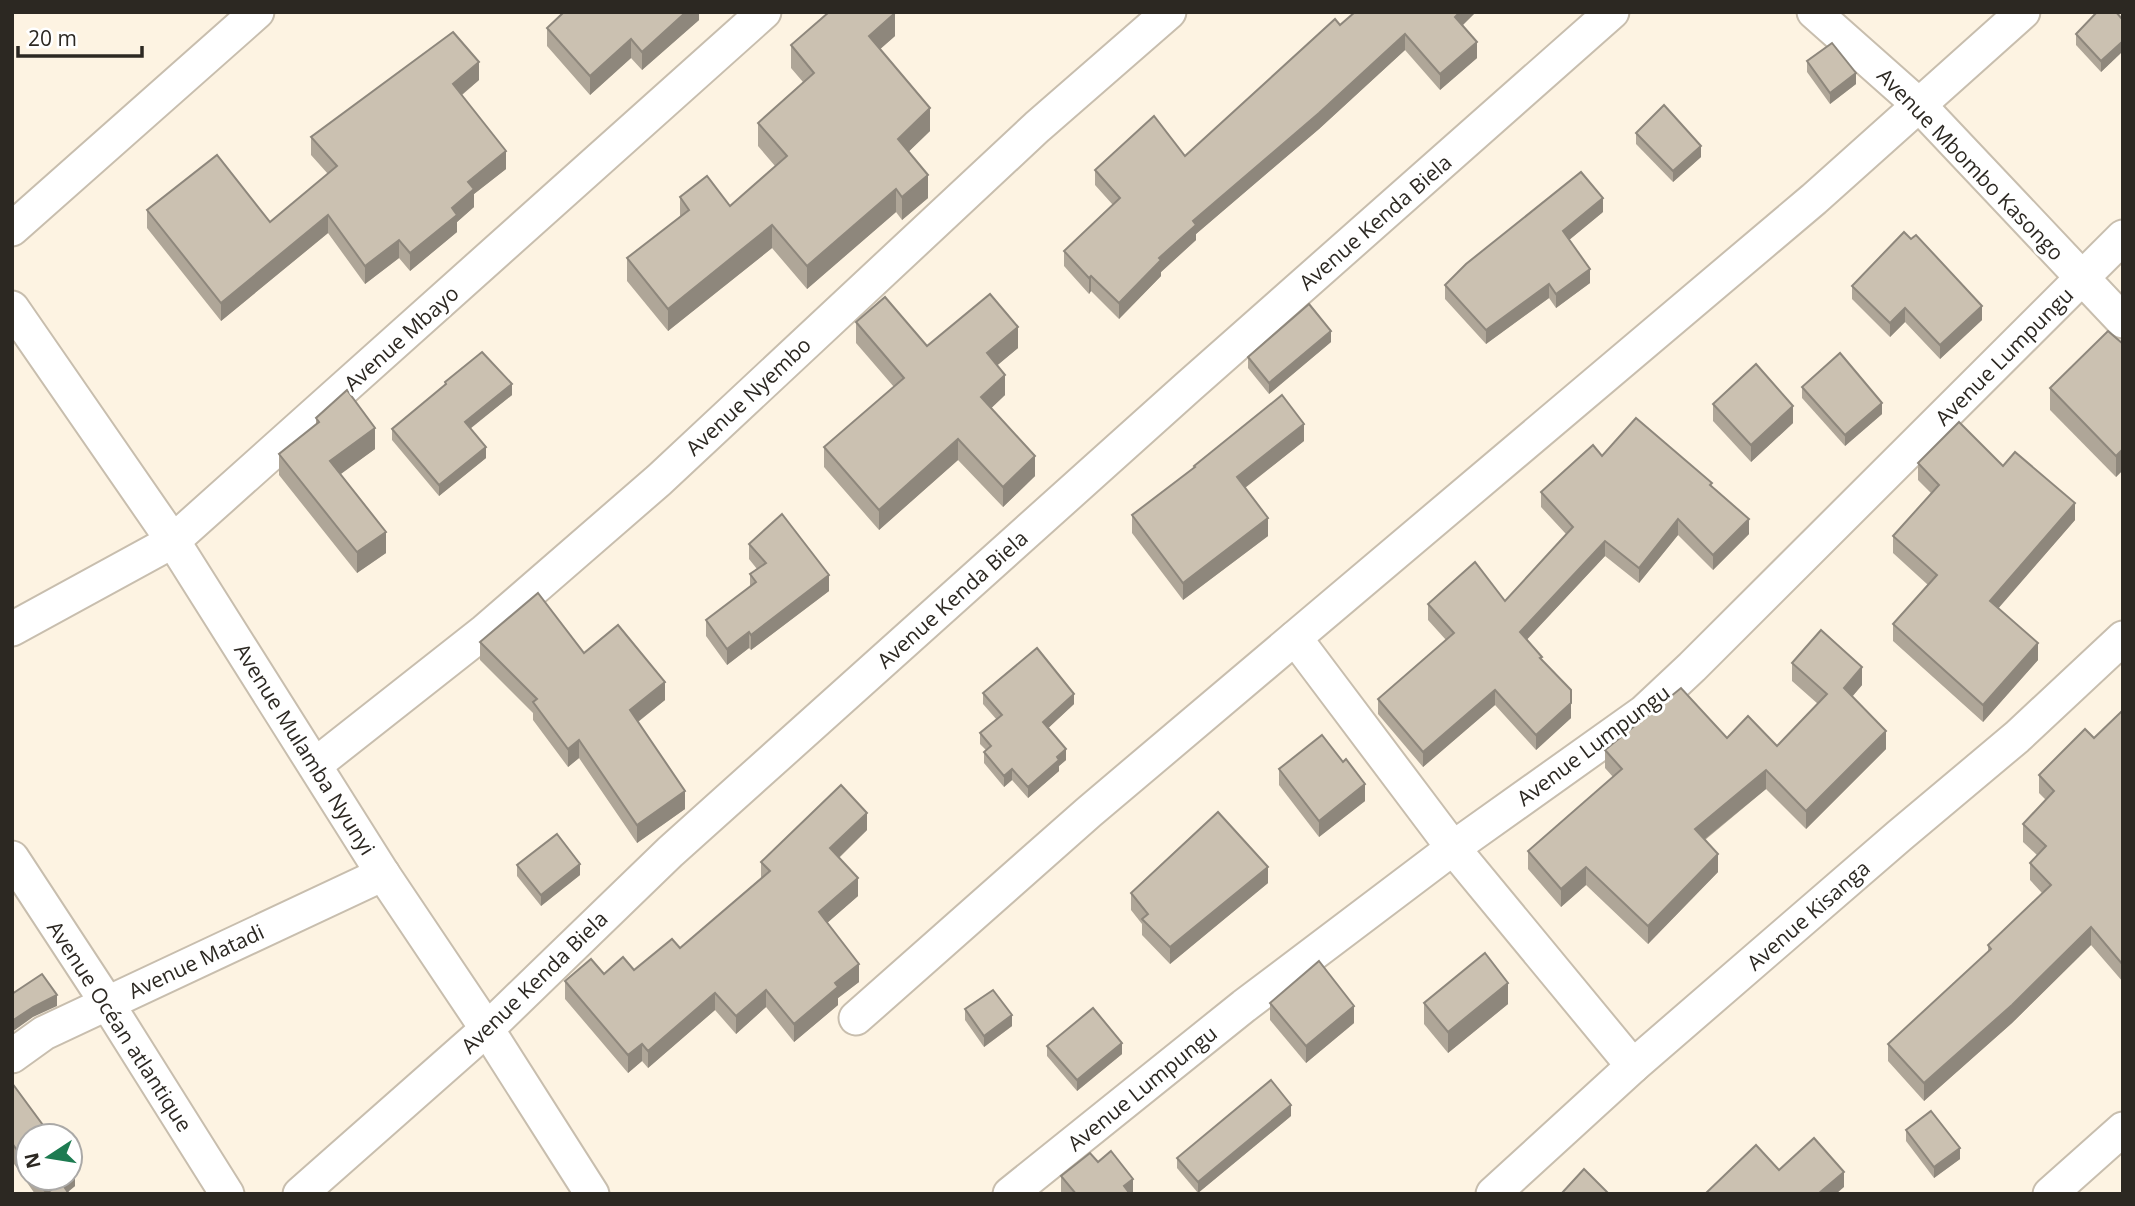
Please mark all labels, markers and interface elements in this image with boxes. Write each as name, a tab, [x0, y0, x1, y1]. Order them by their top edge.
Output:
scale bar	[18, 14, 142, 58]
text: 20 m	[28, 24, 77, 52]
street label: Avenue Mbombo Kasongo	[1872, 62, 2070, 266]
street label: Avenue Kenda Biela	[1293, 148, 1457, 296]
street label: Avenue Mbayo	[338, 279, 464, 397]
street label: Avenue Lumpungu	[1929, 281, 2079, 431]
street label: Avenue Nyembo	[679, 331, 817, 461]
street label: Avenue Kenda Biela	[871, 524, 1033, 674]
street label: Avenue Mulamba Nyunyi	[228, 638, 382, 860]
street label: Avenue Lumpungu	[1511, 678, 1675, 812]
street label: Avenue Kisanga	[1741, 854, 1875, 976]
street label: Avenue Kenda Biela	[455, 905, 613, 1059]
street label: Avenue Océan atlantique	[41, 915, 199, 1137]
street label: Avenue Matadi	[124, 917, 268, 1005]
street label: Avenue Lumpungu	[1061, 1019, 1223, 1157]
north arrow	[14, 1122, 84, 1192]
text: N	[18, 1150, 47, 1171]

